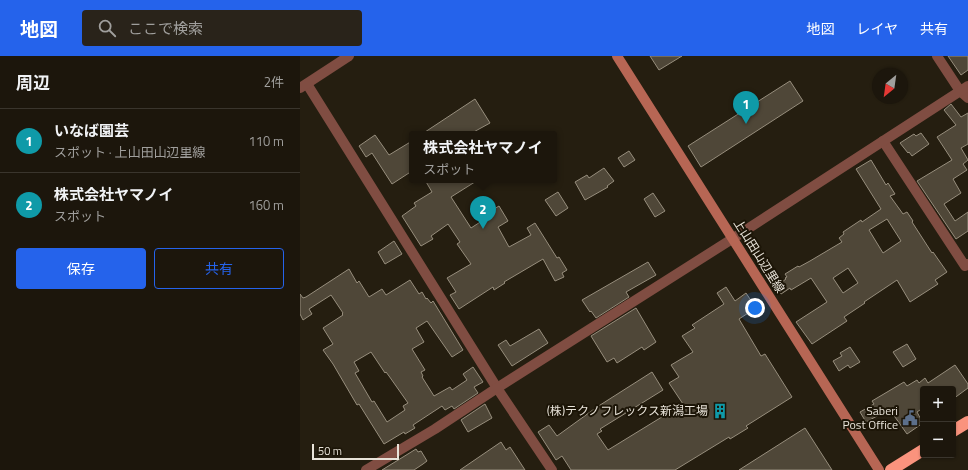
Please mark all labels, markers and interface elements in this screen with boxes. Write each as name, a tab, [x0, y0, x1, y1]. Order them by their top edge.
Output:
search box	[82, 10, 362, 46]
text: 地図	[20, 14, 58, 43]
icon: search	[96, 17, 118, 39]
text: ここで検索	[128, 17, 203, 40]
text: 地図	[806, 18, 834, 39]
text: レイヤ	[856, 18, 898, 39]
text: 共有	[920, 18, 948, 39]
north arrow	[872, 68, 908, 104]
text: 周辺	[16, 70, 50, 96]
text: 2件	[264, 72, 284, 92]
pin: 1	[733, 91, 759, 124]
text: いなば園芸	[54, 119, 129, 142]
text: 1	[25, 131, 33, 151]
text: 110 m	[248, 131, 284, 151]
popup	[409, 131, 557, 183]
text: 株式会社ヤマノイ	[423, 136, 543, 159]
text: スポット · 上山田山辺里線	[54, 142, 206, 162]
text: スポット	[423, 159, 475, 179]
text: 株式会社ヤマノイ	[54, 183, 174, 206]
text: 2	[25, 195, 33, 215]
text: 160 m	[248, 195, 284, 215]
pin: 2	[470, 196, 496, 229]
text: スポット	[54, 206, 106, 226]
street label: 上山田山辺里線	[729, 215, 790, 296]
button: 保存	[16, 248, 146, 289]
button: 共有	[154, 248, 284, 289]
your location	[745, 298, 765, 318]
map controls	[920, 386, 956, 458]
button: +	[920, 386, 956, 422]
place label: (株)テクノフレックス新潟工場	[547, 401, 708, 420]
place label: Saberi Post Office	[842, 401, 898, 434]
building icon: (株)テクノフレックス新潟工場	[711, 402, 729, 420]
public building icon: Saberi Post Office	[901, 409, 919, 427]
button: −	[920, 422, 956, 458]
scale bar	[312, 442, 399, 461]
text: 50 m	[318, 443, 342, 459]

